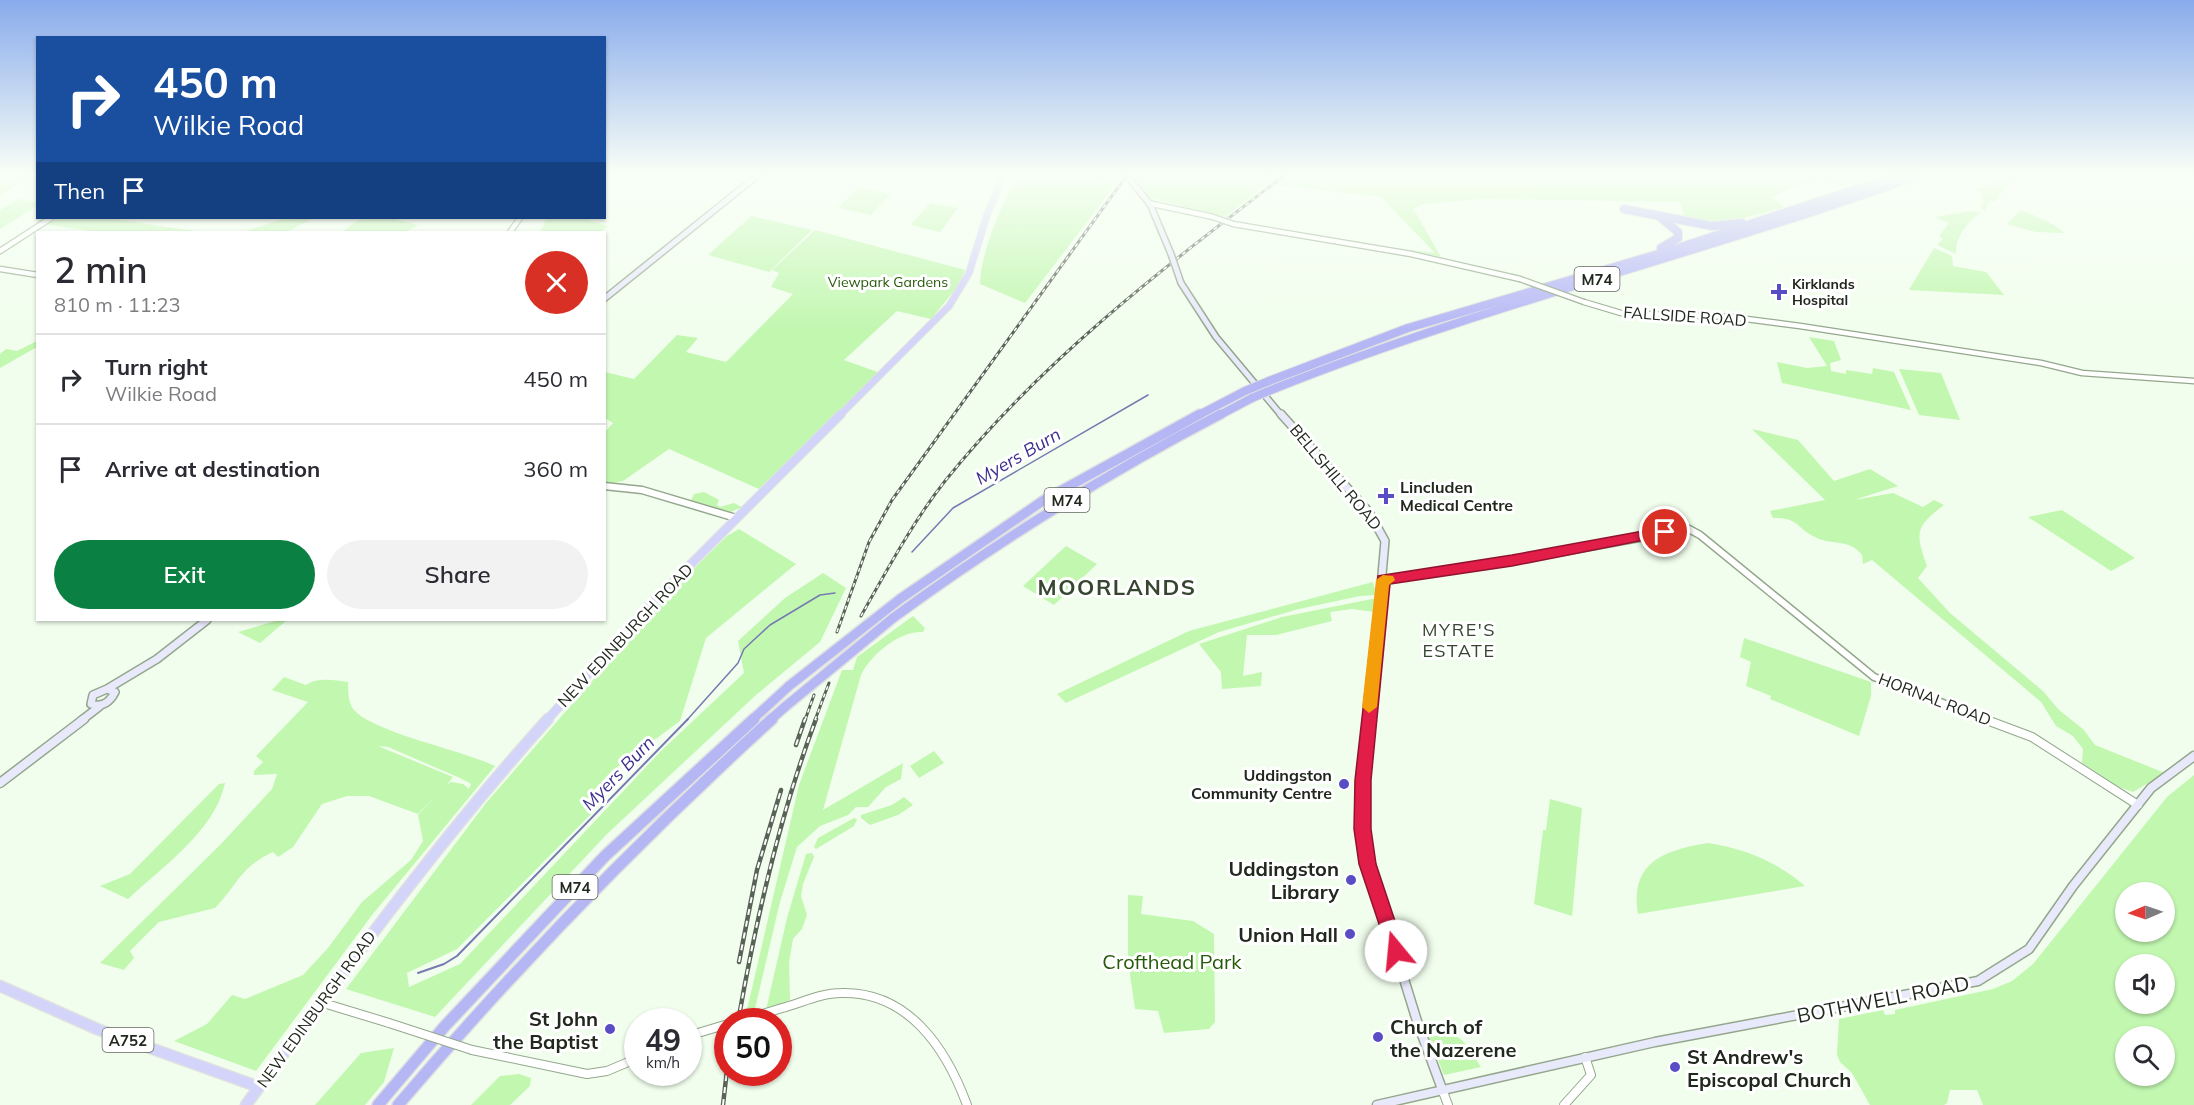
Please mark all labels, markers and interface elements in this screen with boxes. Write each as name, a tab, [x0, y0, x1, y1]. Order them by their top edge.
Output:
text: 450 m	[153, 56, 278, 109]
icon: right	[54, 60, 132, 138]
text: Wilkie Road	[153, 108, 304, 142]
icon: arrive	[117, 174, 150, 207]
text: Then	[54, 177, 105, 205]
text: 2 min	[54, 247, 148, 292]
button: close	[525, 251, 588, 314]
road number: M74	[1574, 267, 1620, 291]
park label: Viewpark Gardens	[828, 273, 948, 291]
place label: Kirklands Hospital	[1792, 275, 1855, 309]
marker: Kirklands Hospital	[1770, 283, 1788, 301]
text: 810 m · 11:23	[54, 292, 180, 317]
street label: FALLSIDE ROAD	[1623, 302, 1747, 330]
text: Turn right	[105, 353, 208, 381]
icon: right	[54, 363, 87, 396]
text: 450 m	[523, 365, 588, 393]
text: Wilkie Road	[105, 381, 217, 406]
street label: BELLSHILL ROAD	[1286, 420, 1386, 534]
water label: Myers Burn	[971, 422, 1065, 490]
icon: arrive	[54, 453, 87, 486]
text: Arrive at destination	[105, 455, 320, 483]
text: 360 m	[523, 455, 588, 483]
place label: Lincluden Medical Centre	[1400, 477, 1513, 515]
marker: Lincluden Medical Centre	[1377, 487, 1395, 505]
road number: M74	[1044, 488, 1090, 512]
pin	[1639, 506, 1690, 557]
icon: arrive	[1648, 515, 1681, 548]
button: Exit	[54, 540, 315, 609]
button: Share	[327, 540, 588, 609]
street label: NEW EDINBURGH ROAD	[553, 559, 697, 711]
district label: MOORLANDS	[1038, 573, 1196, 601]
district label: MYRE'S ESTATE	[1422, 618, 1496, 662]
street label: HORNAL ROAD	[1876, 668, 1994, 730]
water label: Myers Burn	[577, 731, 659, 815]
place label: Uddingston Community Centre	[1191, 765, 1332, 803]
marker: Uddingston Community Centre	[1337, 777, 1351, 791]
place label: Uddingston Library	[1228, 856, 1339, 904]
marker: Uddingston Library	[1344, 873, 1358, 887]
road number: M74	[552, 875, 598, 899]
north arrow	[2115, 882, 2175, 942]
map controls	[2115, 882, 2175, 1086]
position arrow	[1364, 919, 1428, 983]
place label: Union Hall	[1238, 922, 1338, 947]
street label: NEW EDINBURGH ROAD	[252, 927, 380, 1091]
marker: Union Hall	[1343, 927, 1357, 941]
park label: Crofthead Park	[1102, 949, 1242, 974]
button: sound	[2115, 954, 2175, 1014]
street label: BOTHWELL ROAD	[1795, 970, 1971, 1028]
place label: St John the Baptist	[493, 1006, 598, 1054]
speed limit sign: 50	[714, 1008, 792, 1086]
place label: Church of the Nazerene	[1390, 1014, 1517, 1062]
text: 49	[645, 1021, 681, 1059]
marker: St John the Baptist	[603, 1022, 617, 1036]
button: search	[2115, 1026, 2175, 1086]
road number: A752	[102, 1028, 154, 1052]
marker: Church of the Nazerene	[1371, 1030, 1385, 1044]
place label: St Andrew's Episcopal Church	[1687, 1044, 1851, 1092]
text: km/h	[646, 1053, 680, 1072]
marker: St Andrew's Episcopal Church	[1668, 1060, 1682, 1074]

